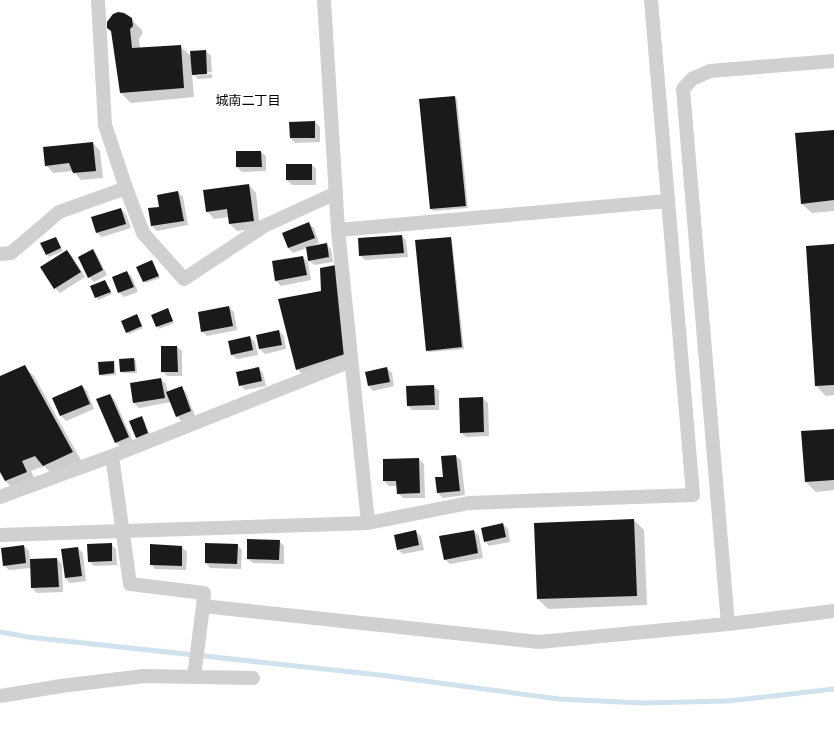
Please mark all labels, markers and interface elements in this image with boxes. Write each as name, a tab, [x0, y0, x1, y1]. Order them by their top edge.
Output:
district label: 城南二丁目	[215, 94, 281, 108]

